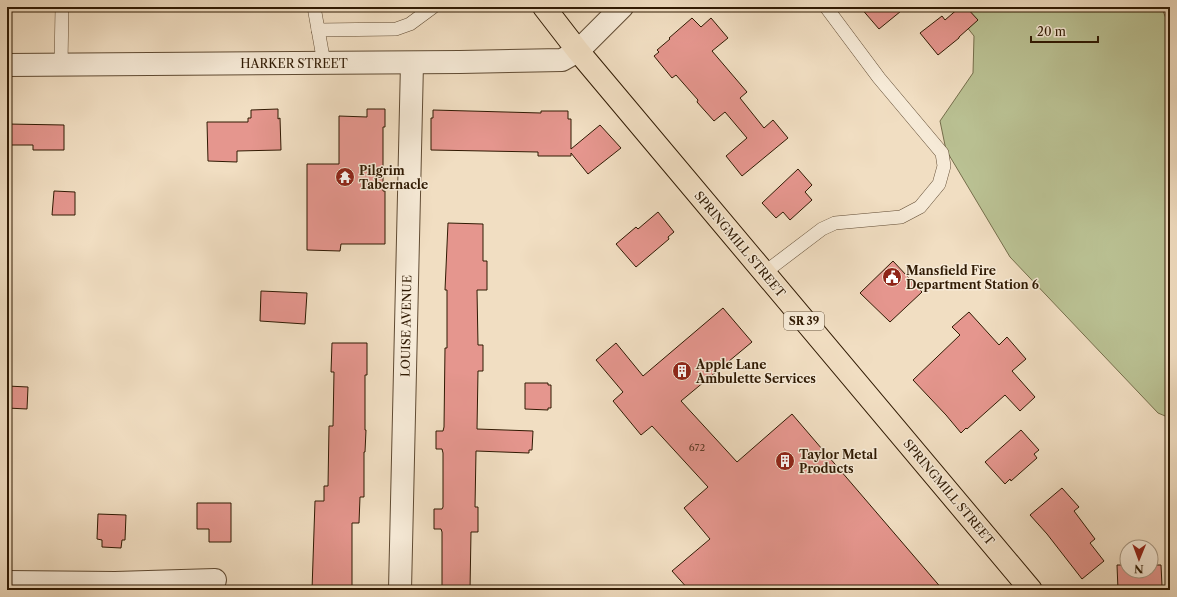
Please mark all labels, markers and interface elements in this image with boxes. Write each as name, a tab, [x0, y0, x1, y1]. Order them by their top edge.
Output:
scale bar	[1031, 18, 1098, 44]
text: 20 m	[1037, 24, 1066, 39]
street label: HARKER STREET	[240, 56, 348, 71]
place label: Pilgrim Tabernacle	[359, 163, 428, 192]
temple icon: Pilgrim Tabernacle	[334, 166, 356, 188]
street label: SPRINGMILL STREET	[691, 188, 789, 300]
place label: Mansfield Fire Department Station 6	[906, 263, 1039, 292]
public building icon: Mansfield Fire Department Station 6	[881, 266, 903, 288]
street label: LOUISE AVENUE	[398, 275, 414, 377]
road number: SR 39	[784, 312, 824, 330]
place label: Apple Lane Ambulette Services	[695, 357, 816, 386]
building icon: Apple Lane Ambulette Services	[671, 360, 693, 382]
street label: SPRINGMILL STREET	[900, 436, 998, 548]
house number: 672	[689, 441, 705, 454]
place label: Taylor Metal Products	[799, 447, 878, 476]
building icon: Taylor Metal Products	[774, 450, 796, 472]
north arrow	[1119, 539, 1159, 579]
text: N	[1133, 562, 1144, 576]

